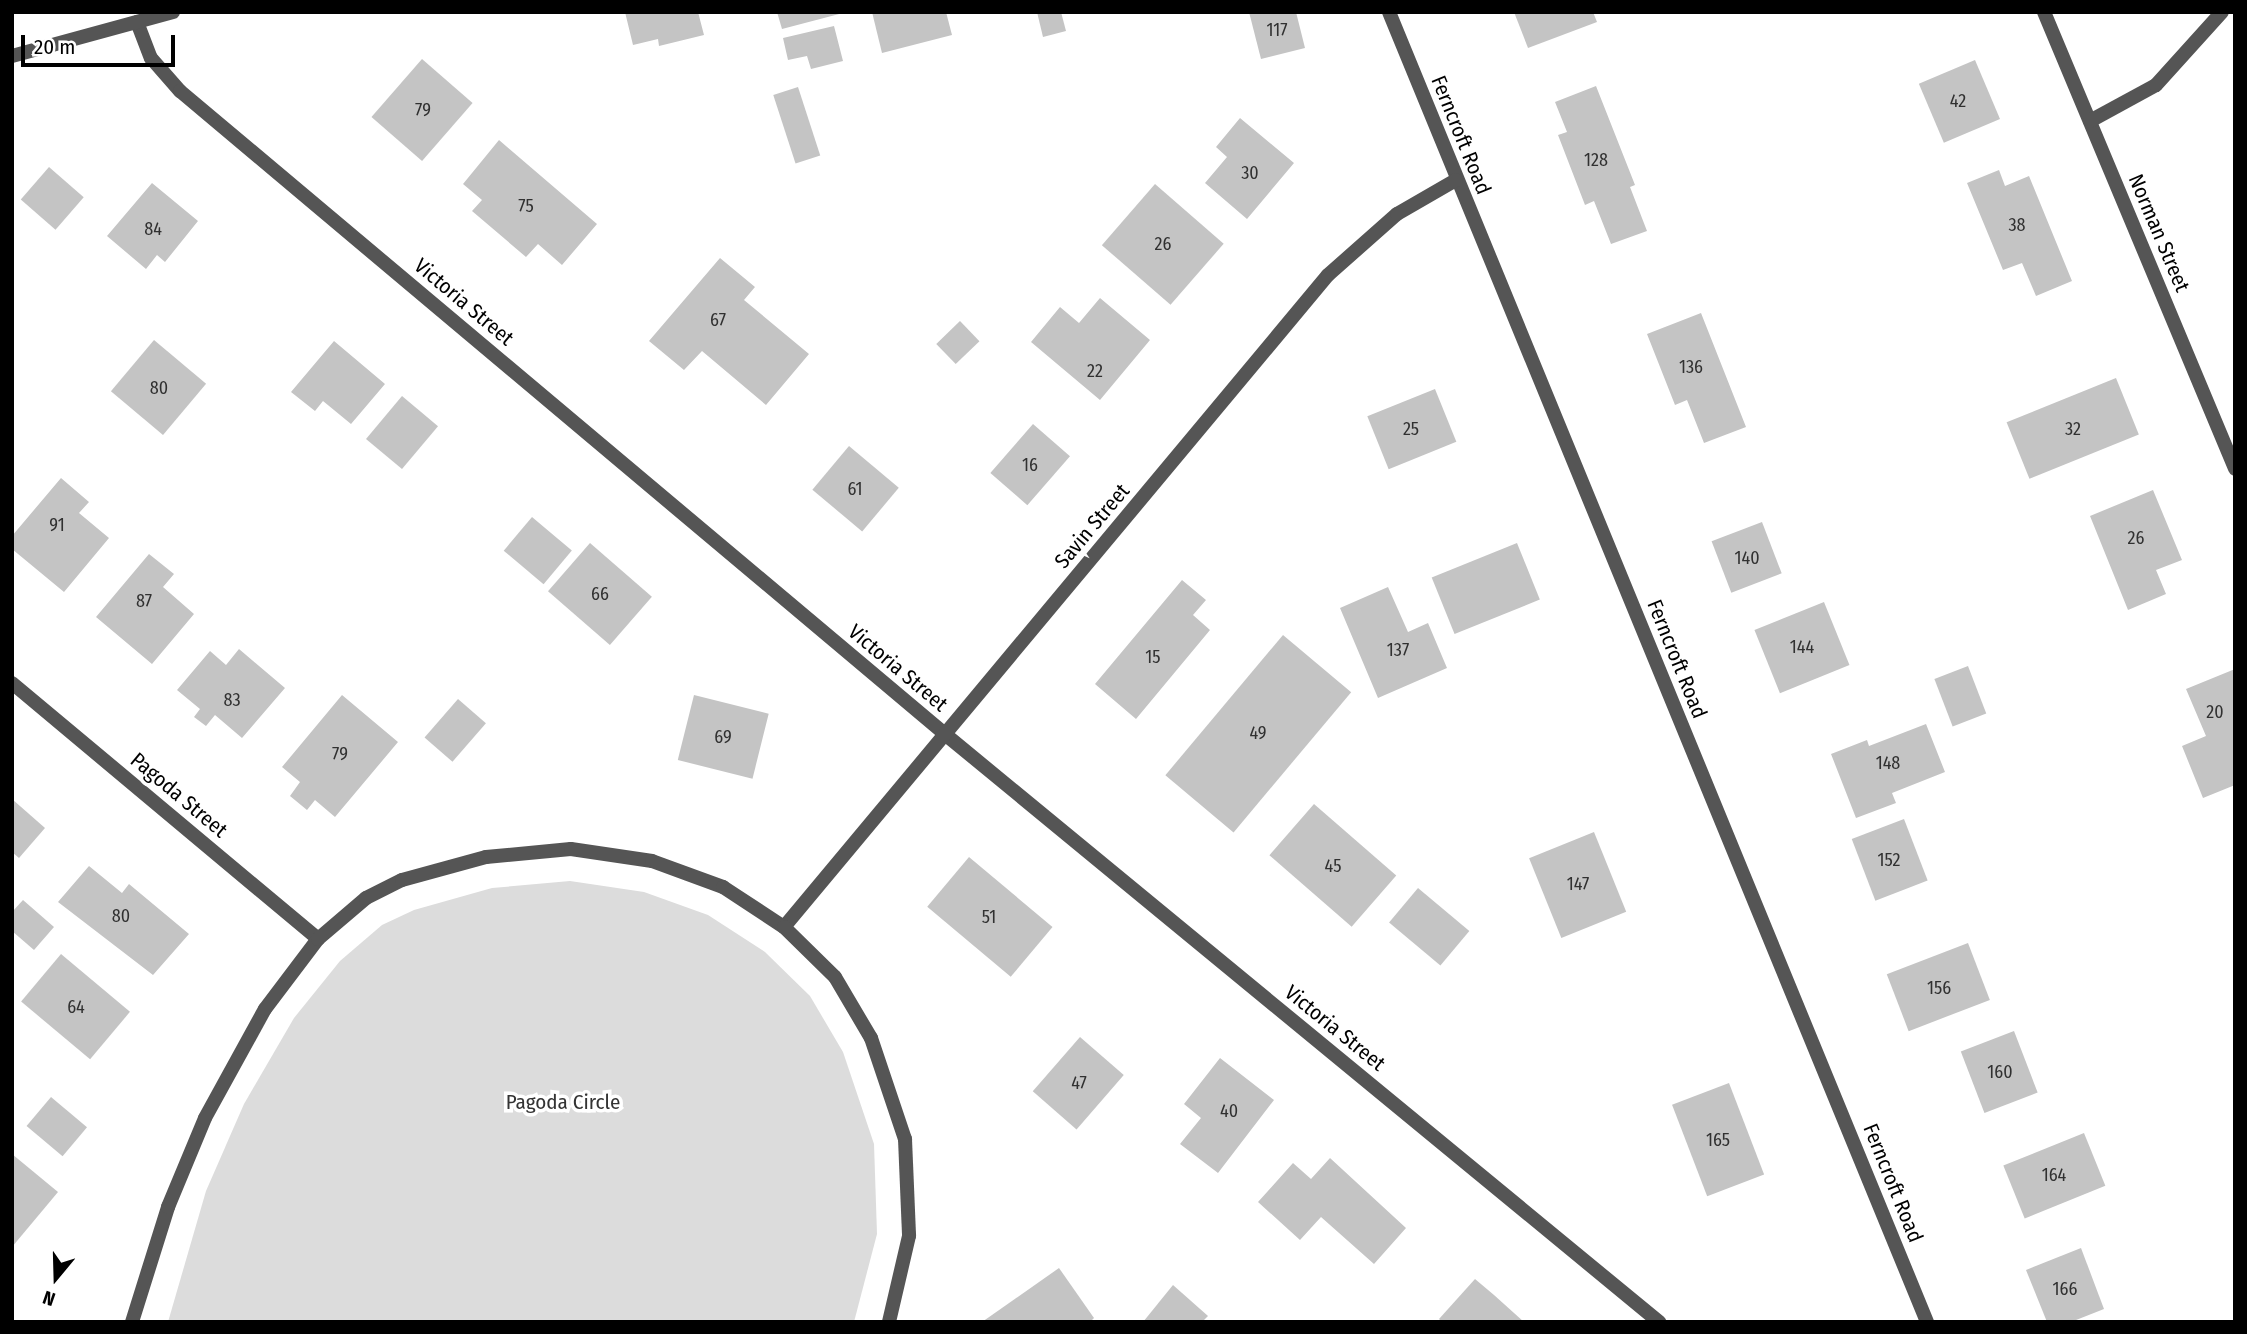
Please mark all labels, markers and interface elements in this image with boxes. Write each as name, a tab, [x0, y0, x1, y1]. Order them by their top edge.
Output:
house number: 117	[1266, 19, 1288, 41]
scale bar	[24, 21, 178, 65]
text: 20 m	[34, 34, 75, 60]
street label: Ferncroft Road	[1426, 72, 1496, 198]
house number: 42	[1950, 90, 1966, 112]
house number: 79	[415, 99, 431, 121]
house number: 128	[1584, 149, 1608, 171]
house number: 30	[1241, 162, 1259, 184]
street label: Norman Street	[2123, 170, 2195, 296]
house number: 75	[518, 195, 534, 217]
house number: 38	[2008, 214, 2026, 236]
house number: 84	[144, 218, 162, 240]
house number: 26	[1155, 233, 1171, 255]
street label: Victoria Street	[409, 253, 519, 351]
house number: 67	[710, 309, 726, 331]
house number: 136	[1679, 356, 1703, 378]
house number: 22	[1087, 360, 1103, 382]
house number: 80	[150, 377, 168, 399]
house number: 25	[1403, 418, 1419, 440]
house number: 32	[2065, 418, 2081, 440]
house number: 16	[1022, 454, 1038, 476]
house number: 61	[847, 478, 863, 500]
street label: Savin Street	[1049, 479, 1135, 573]
house number: 91	[49, 514, 65, 536]
house number: 26	[2128, 527, 2144, 549]
house number: 140	[1734, 547, 1760, 569]
house number: 66	[591, 583, 609, 605]
house number: 87	[136, 590, 152, 612]
street label: Ferncroft Road	[1642, 596, 1712, 722]
street label: Victoria Street	[843, 619, 953, 717]
house number: 144	[1790, 636, 1814, 658]
house number: 137	[1387, 639, 1409, 661]
house number: 15	[1145, 646, 1161, 668]
house number: 83	[223, 689, 241, 711]
house number: 20	[2206, 701, 2224, 723]
house number: 49	[1249, 722, 1267, 744]
house number: 69	[714, 726, 732, 748]
house number: 79	[332, 743, 348, 765]
street label: Pagoda Street	[125, 747, 233, 843]
house number: 148	[1876, 752, 1900, 774]
house number: 152	[1877, 849, 1901, 871]
house number: 45	[1325, 855, 1341, 877]
house number: 147	[1567, 873, 1589, 895]
house number: 80	[112, 905, 130, 927]
house number: 51	[982, 906, 996, 928]
house number: 156	[1927, 977, 1951, 999]
street label: Victoria Street	[1280, 980, 1390, 1076]
house number: 64	[67, 996, 85, 1018]
house number: 160	[1987, 1061, 2013, 1083]
house number: 47	[1071, 1072, 1087, 1094]
park label: Pagoda Circle	[506, 1089, 620, 1115]
house number: 40	[1220, 1100, 1238, 1122]
street label: Ferncroft Road	[1858, 1120, 1928, 1246]
house number: 165	[1706, 1129, 1730, 1151]
house number: 164	[2042, 1164, 2066, 1186]
north arrow	[21, 1243, 91, 1313]
house number: 166	[2053, 1278, 2077, 1300]
text: N	[40, 1286, 58, 1311]

